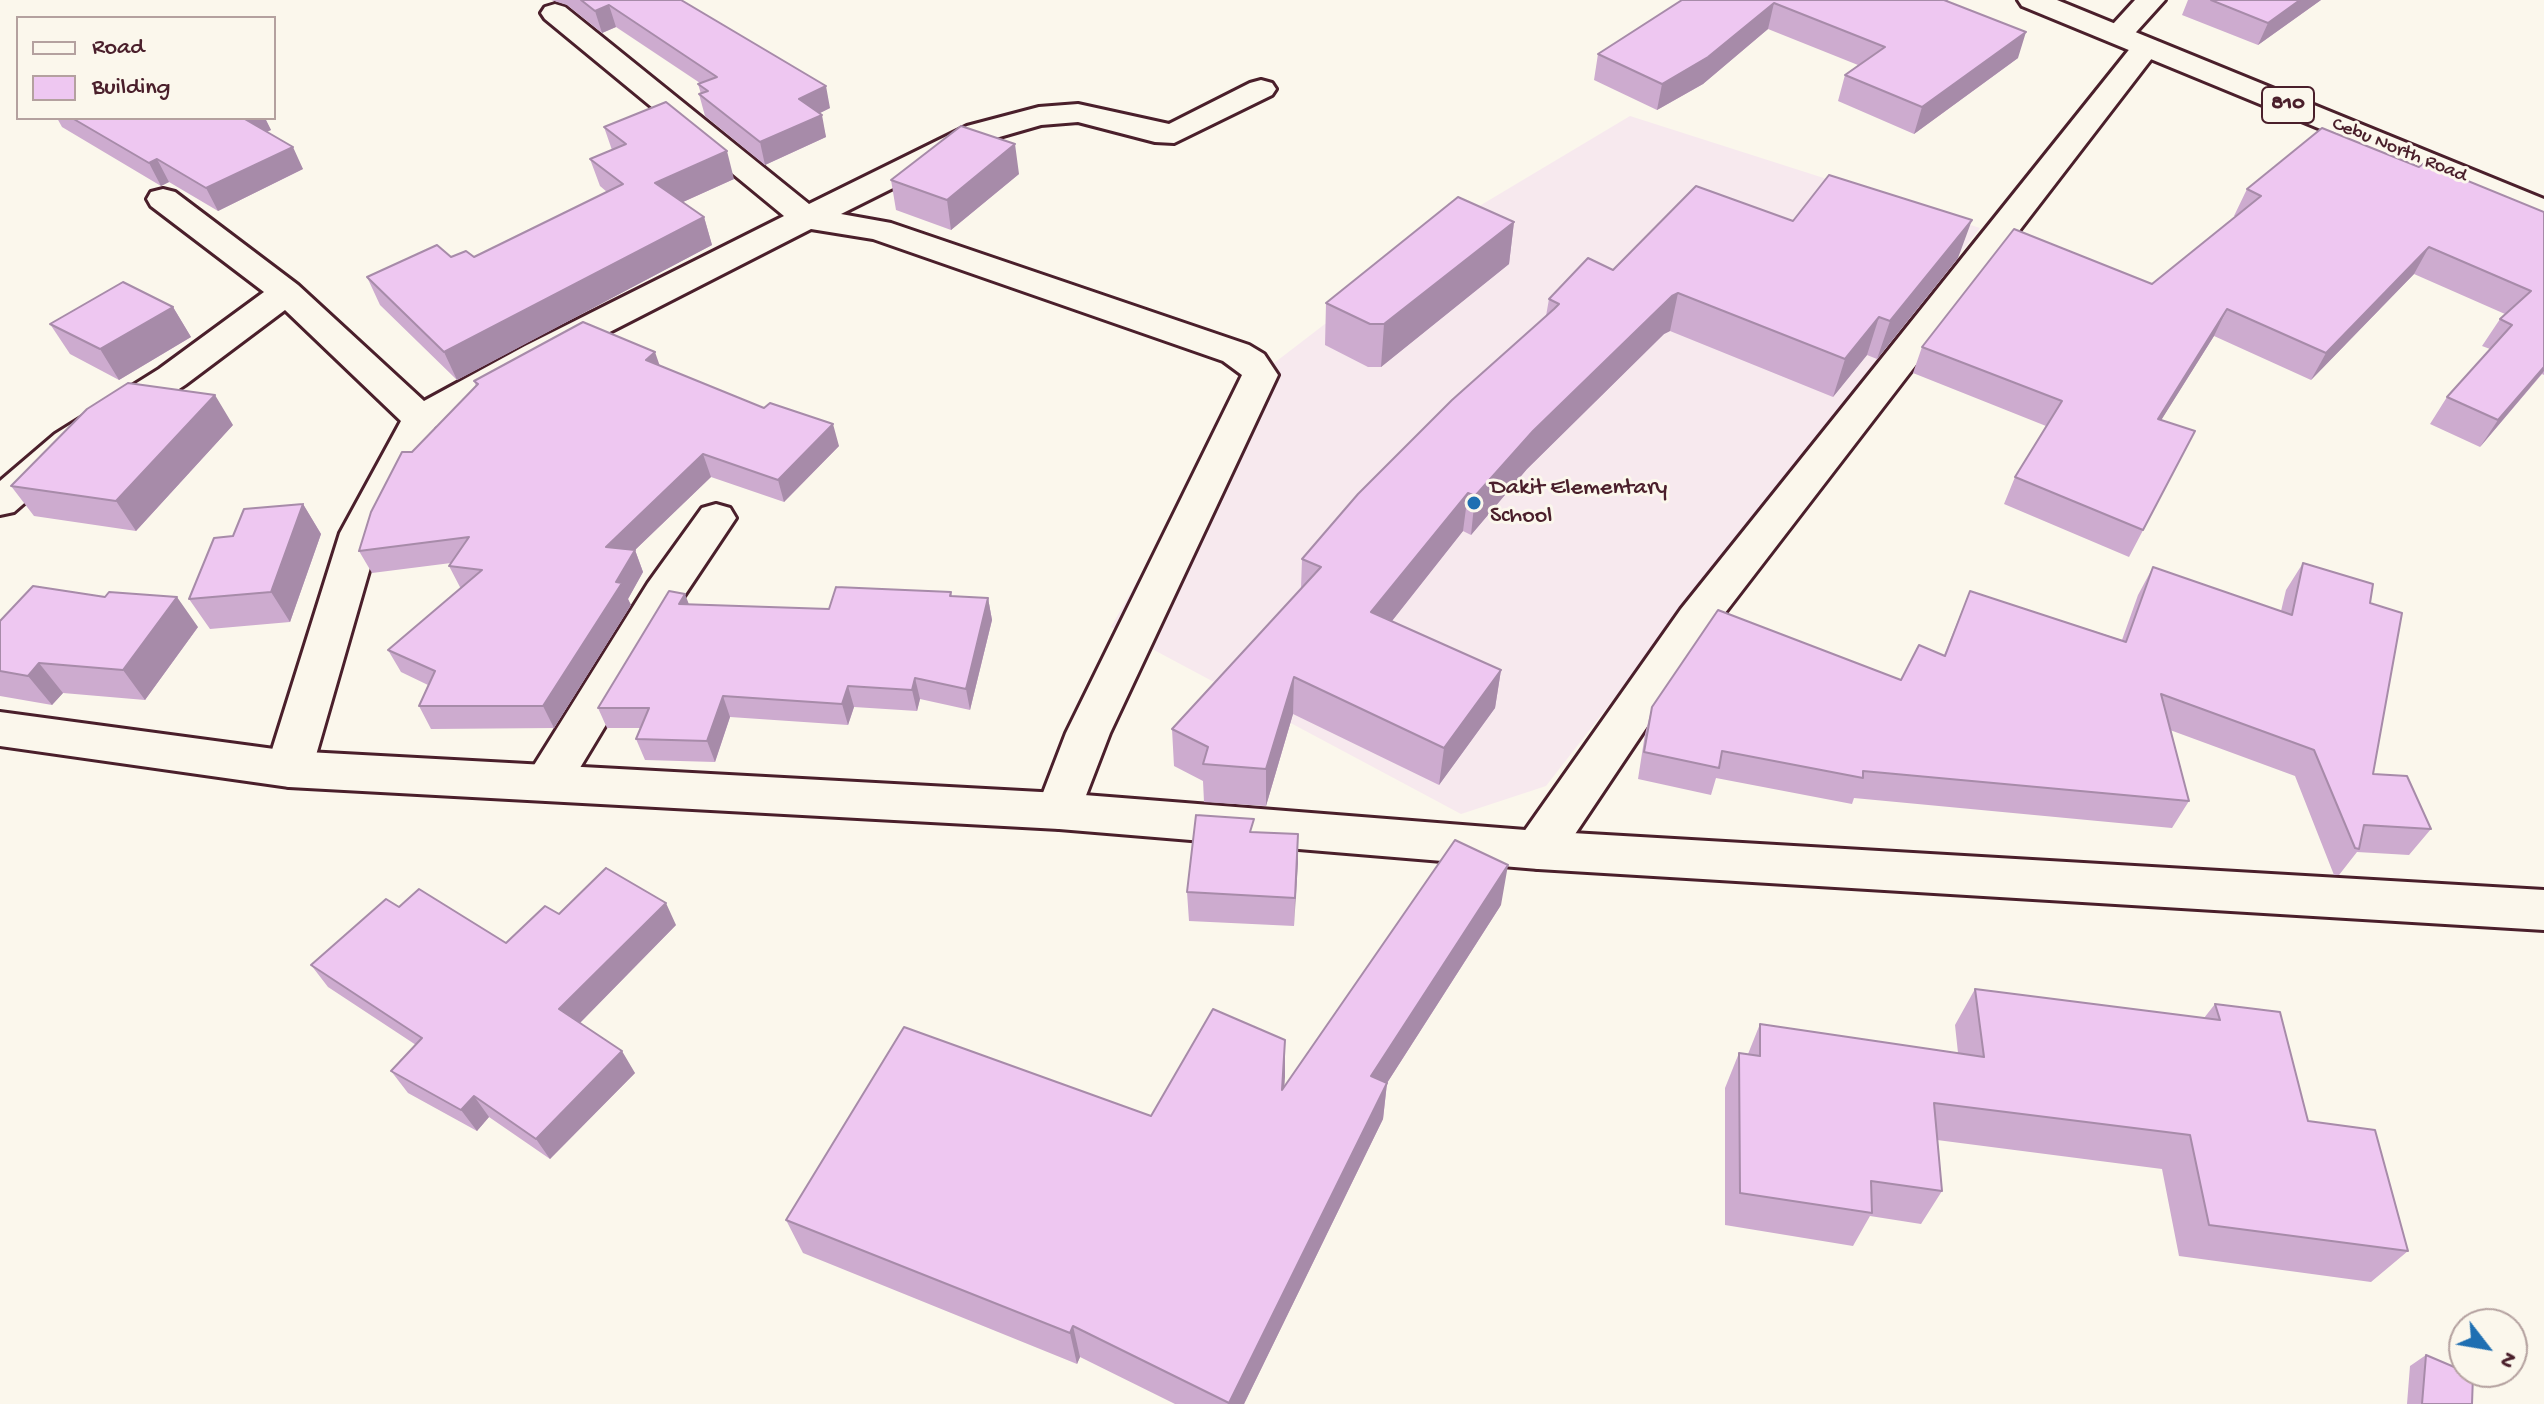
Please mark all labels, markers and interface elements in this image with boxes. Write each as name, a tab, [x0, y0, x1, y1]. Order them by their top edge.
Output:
legend	[16, 16, 276, 120]
text: Road	[92, 34, 144, 63]
text: Building	[92, 74, 170, 103]
road number: 810	[2262, 87, 2314, 123]
street label: Cebu North Road	[2328, 113, 2470, 189]
place label: Dakit Elementary School	[1490, 475, 1667, 531]
marker: Dakit Elementary School	[1465, 494, 1483, 512]
north arrow	[2448, 1308, 2528, 1388]
text: N	[2492, 1346, 2522, 1372]

